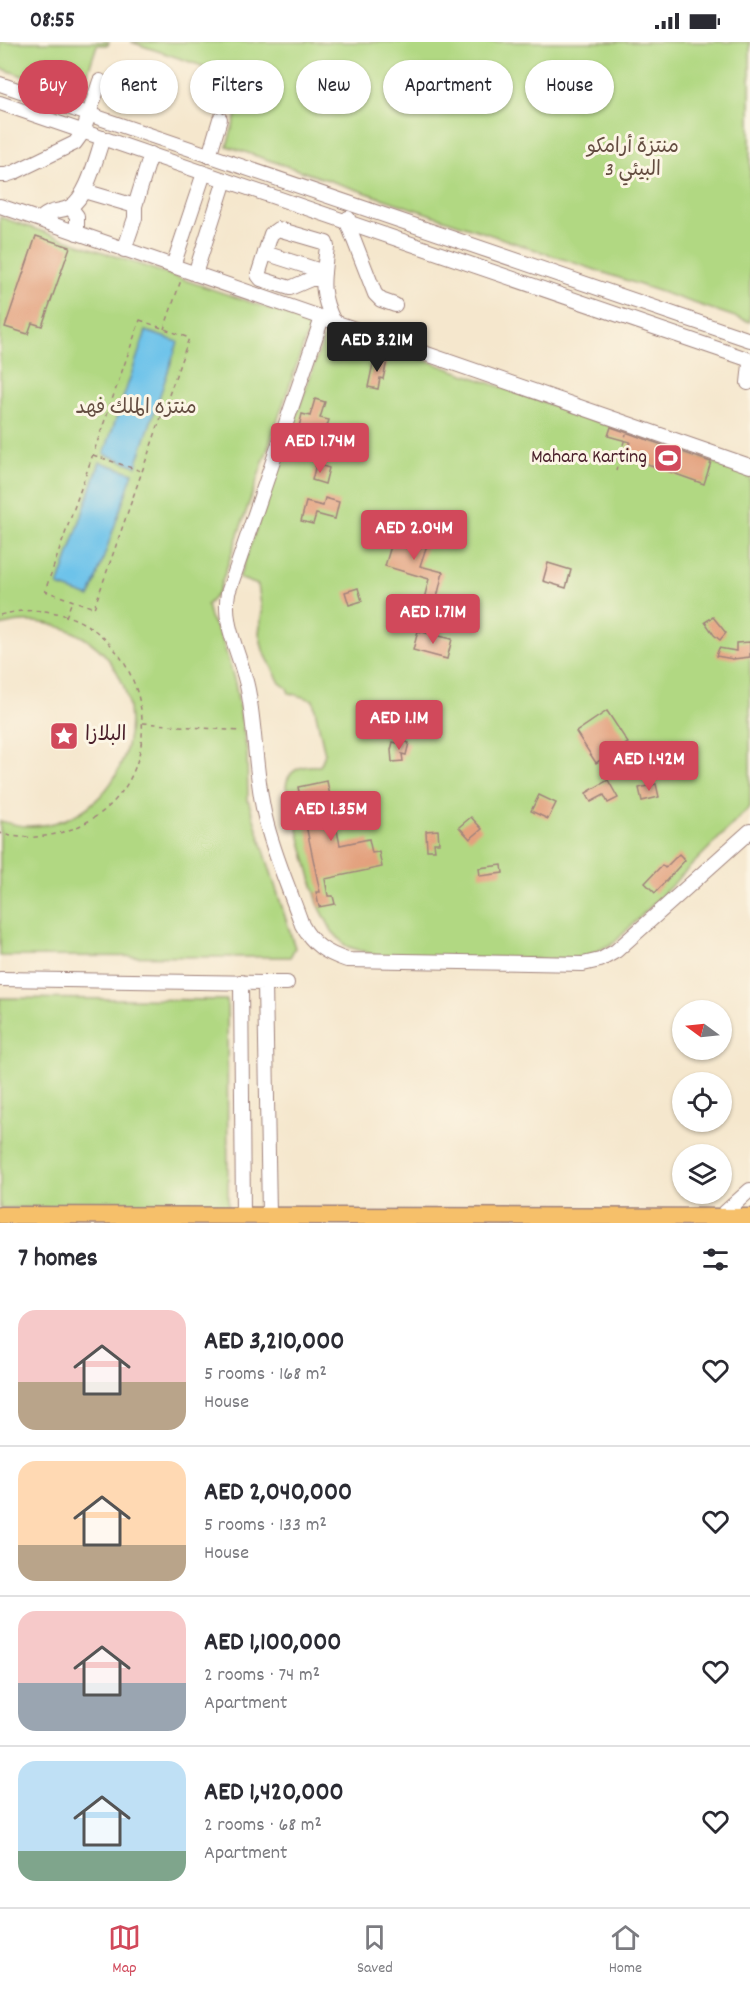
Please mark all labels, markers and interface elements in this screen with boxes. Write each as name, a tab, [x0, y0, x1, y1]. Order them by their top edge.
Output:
text: 08:55	[30, 6, 75, 37]
chip: Buy	[18, 60, 88, 114]
chip: Rent	[100, 60, 178, 114]
chip: Filters	[190, 60, 284, 114]
chip: New	[296, 60, 371, 114]
chip: Apartment	[383, 60, 513, 114]
chip: House	[525, 60, 614, 114]
park label: منتزة أرامكو البيئي 3	[585, 134, 679, 186]
pin: AED 3.21M	[308, 322, 446, 373]
text: AED 3.21M	[341, 327, 413, 355]
park label: منتزه الملك فهد	[75, 395, 197, 423]
pin: AED 1.74M	[251, 423, 389, 474]
text: AED 1.74M	[285, 428, 355, 456]
sports icon: Mahara Karting	[652, 442, 684, 474]
place label: Mahara Karting	[531, 444, 647, 472]
pin: AED 2.04M	[345, 510, 483, 561]
text: AED 2.04M	[375, 515, 453, 543]
pin: AED 1.71M	[364, 594, 502, 645]
text: AED 1.71M	[400, 599, 466, 627]
pin: AED 1.1M	[337, 700, 461, 751]
text: AED 1.1M	[370, 705, 428, 733]
place icon: البلازا	[48, 720, 80, 752]
place label: البلازا	[85, 722, 126, 750]
pin: AED 1.42M	[580, 741, 718, 792]
text: AED 1.42M	[613, 746, 685, 774]
pin: AED 1.35M	[262, 791, 400, 842]
text: AED 1.35M	[295, 796, 367, 824]
north arrow	[672, 1000, 732, 1060]
map controls	[672, 1000, 732, 1204]
button: locate	[672, 1072, 732, 1132]
button: layers	[672, 1144, 732, 1204]
text: 7 homes	[18, 1241, 98, 1278]
icon: filters	[699, 1243, 732, 1276]
text: AED 3,210,000	[204, 1324, 345, 1361]
icon: home	[66, 1334, 138, 1406]
icon: heart	[699, 1354, 732, 1387]
text: 5 rooms · 168 m²	[204, 1361, 327, 1389]
text: House	[204, 1389, 249, 1417]
text: AED 2,040,000	[204, 1475, 352, 1512]
icon: home	[66, 1485, 138, 1557]
icon: heart	[699, 1505, 732, 1538]
text: 5 rooms · 133 m²	[204, 1512, 327, 1540]
text: House	[204, 1540, 249, 1568]
text: AED 1,100,000	[204, 1625, 342, 1662]
icon: home	[66, 1635, 138, 1707]
icon: heart	[699, 1655, 732, 1688]
text: 2 rooms · 74 m²	[204, 1662, 320, 1690]
text: Apartment	[204, 1690, 287, 1718]
text: AED 1,420,000	[204, 1775, 344, 1812]
icon: home	[66, 1785, 138, 1857]
icon: heart	[699, 1805, 732, 1838]
text: 2 rooms · 68 m²	[204, 1812, 322, 1840]
text: Apartment	[204, 1840, 287, 1868]
tab: Map	[108, 1921, 141, 1980]
tab: Saved	[357, 1921, 393, 1980]
tab: Home	[609, 1921, 642, 1980]

